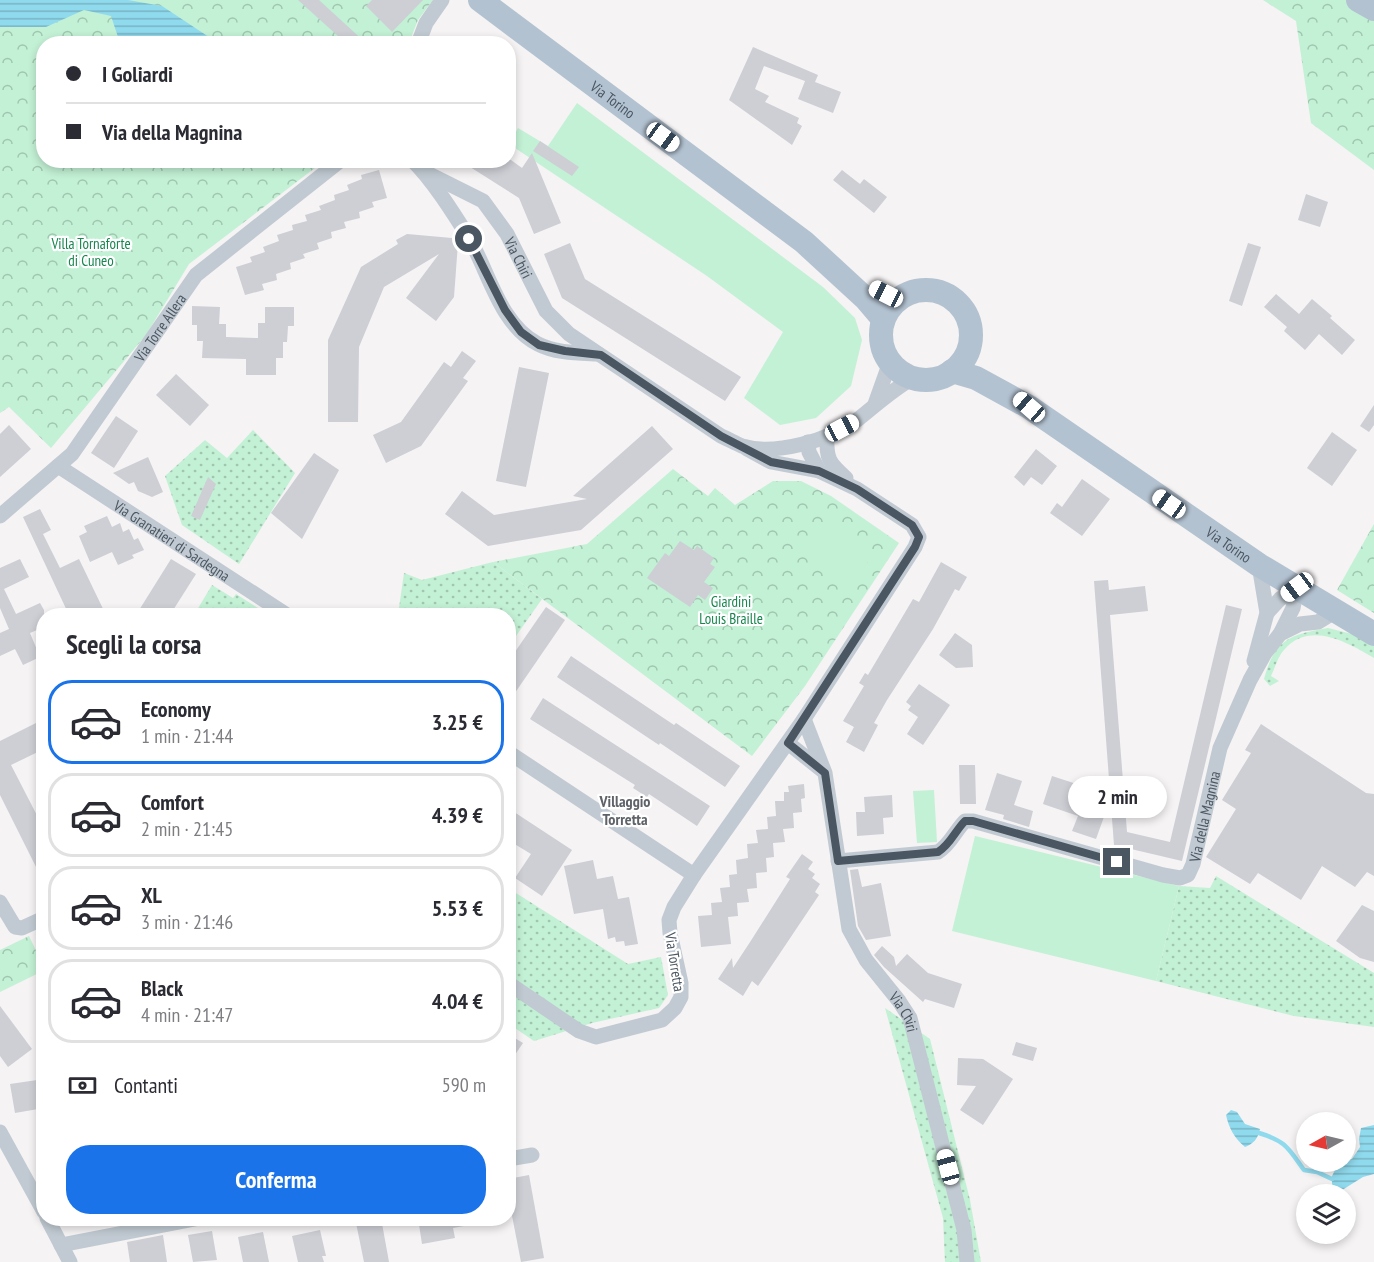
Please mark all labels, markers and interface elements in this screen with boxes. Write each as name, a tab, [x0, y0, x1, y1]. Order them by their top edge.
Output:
text: I Goliardi	[102, 60, 173, 88]
street label: Via Torino	[586, 76, 639, 122]
text: Via della Magnina	[102, 118, 242, 146]
car	[643, 119, 683, 155]
route start	[455, 225, 482, 252]
street label: Via Chiri	[500, 233, 537, 281]
park label: Villa Tornaforte di Cuneo	[50, 234, 131, 270]
car	[866, 278, 906, 310]
street label: Via Torre Allera	[129, 290, 190, 366]
car	[1010, 388, 1048, 426]
car	[822, 412, 862, 444]
car	[1149, 486, 1189, 522]
street label: Via Granatieri di Sardegna	[109, 495, 234, 585]
street label: Via Torino	[1202, 521, 1255, 567]
car	[1277, 569, 1317, 605]
park label: Giardini Louis Braille	[699, 592, 763, 628]
text: Scegli la corsa	[66, 627, 202, 661]
icon: car	[69, 695, 123, 749]
text: Economy	[141, 695, 211, 723]
text: 3.25 €	[432, 708, 483, 736]
text: 1 min · 21:44	[141, 723, 233, 749]
street label: Via della Magnina	[1184, 769, 1224, 865]
callout: 2 min	[1068, 775, 1166, 817]
text: 2 min	[1097, 784, 1138, 810]
icon: car	[69, 788, 123, 842]
text: Comfort	[141, 788, 204, 816]
district label: Villaggio Torretta	[599, 791, 650, 829]
text: 4.39 €	[432, 801, 483, 829]
text: 2 min · 21:45	[141, 816, 233, 842]
route end	[1103, 848, 1130, 875]
icon: car	[69, 881, 123, 935]
text: XL	[141, 881, 162, 909]
text: 5.53 €	[432, 894, 483, 922]
text: 3 min · 21:46	[141, 909, 233, 935]
street label: Via Torretta	[661, 930, 689, 993]
icon: car	[69, 974, 123, 1028]
text: Black	[141, 974, 183, 1002]
text: 4.04 €	[432, 987, 483, 1015]
street label: Via Chiri	[885, 987, 923, 1034]
text: 4 min · 21:47	[141, 1002, 233, 1028]
icon: cash	[66, 1069, 99, 1102]
text: Contanti	[114, 1071, 178, 1099]
text: 590 m	[442, 1072, 486, 1098]
north arrow	[1296, 1112, 1356, 1172]
map controls	[1296, 1112, 1356, 1244]
button: Conferma	[66, 1145, 486, 1214]
car	[935, 1147, 961, 1187]
button: layers	[1296, 1184, 1356, 1244]

